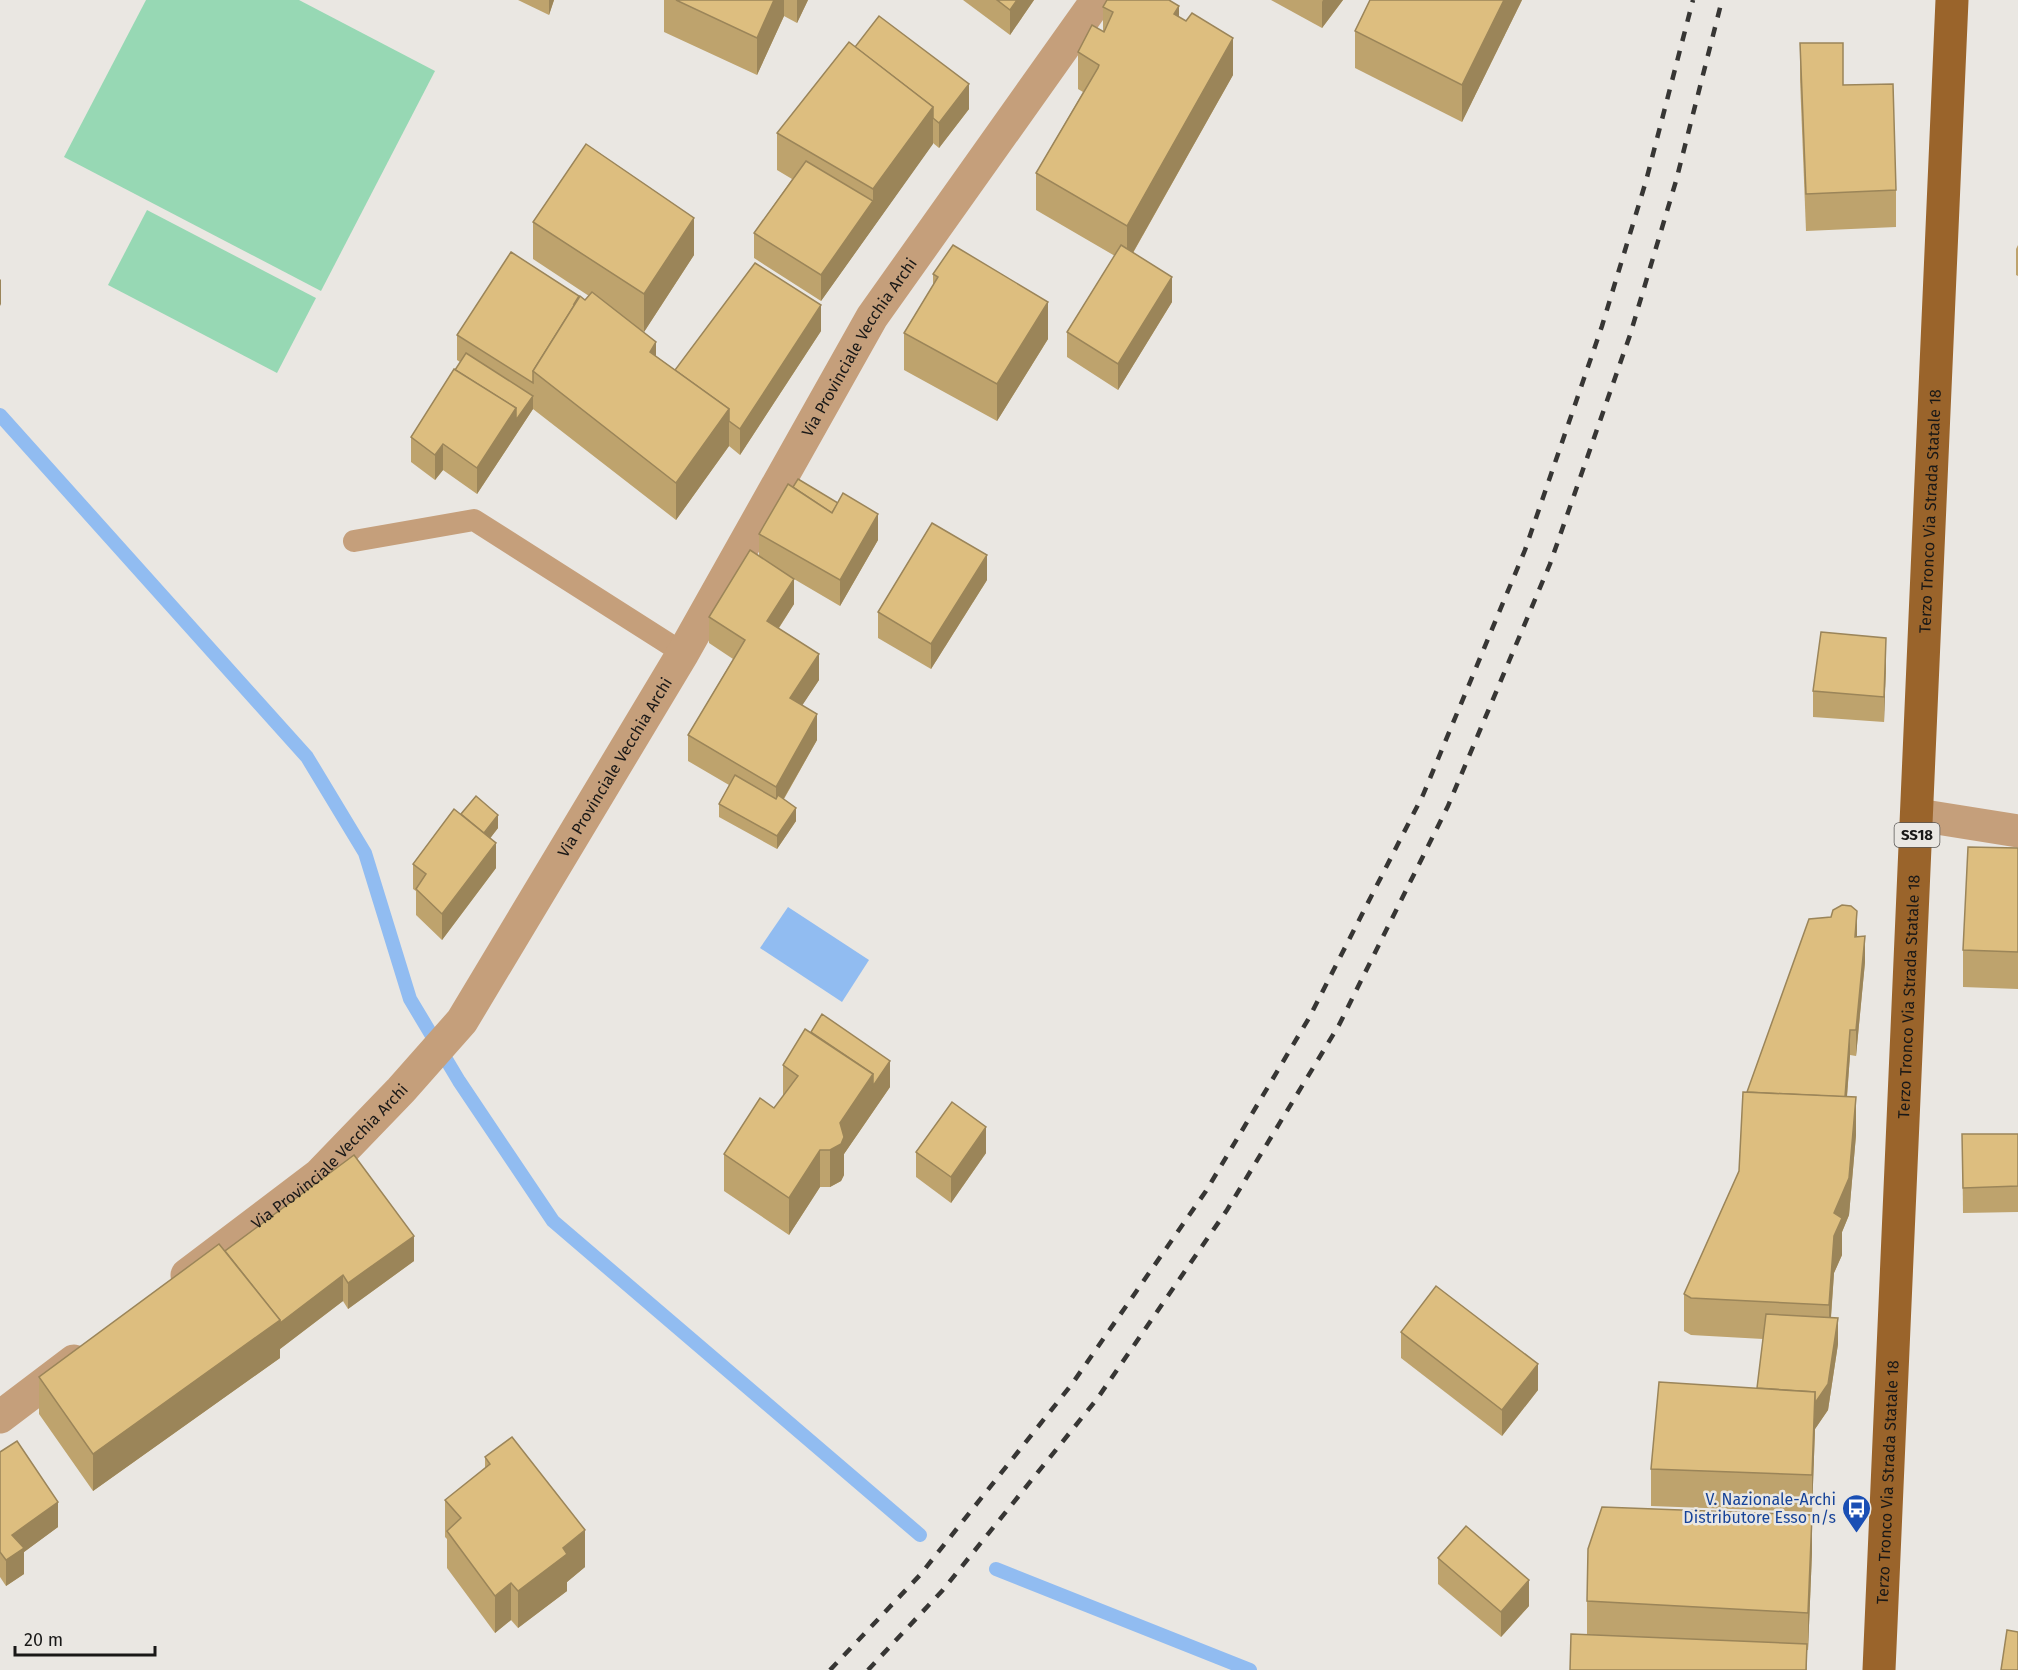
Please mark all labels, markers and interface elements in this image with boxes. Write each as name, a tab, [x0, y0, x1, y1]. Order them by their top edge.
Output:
street label: Via Provinciale Vecchia Archi	[797, 254, 921, 440]
street label: Terzo Tronco Via Strada Statale 18	[1915, 388, 1944, 634]
street label: Via Provinciale Vecchia Archi	[553, 674, 676, 860]
road number: SS18	[1894, 823, 1940, 847]
street label: Terzo Tronco Via Strada Statale 18	[1894, 874, 1923, 1119]
street label: Via Provinciale Vecchia Archi	[247, 1080, 412, 1232]
street label: Terzo Tronco Via Strada Statale 18	[1872, 1360, 1902, 1605]
place label: V. Nazionale-Archi Distributore Esso n/s	[1683, 1490, 1836, 1527]
bus stop icon: V. Nazionale-Archi Distributore Esso n/s	[1841, 1492, 1873, 1534]
scale bar	[15, 1619, 154, 1657]
text: 20 m	[24, 1629, 63, 1651]

